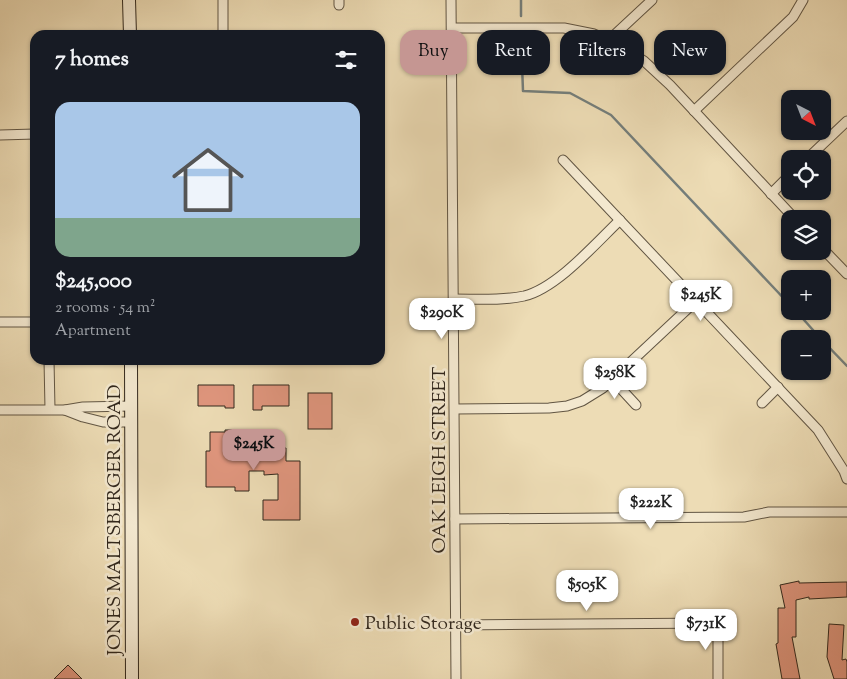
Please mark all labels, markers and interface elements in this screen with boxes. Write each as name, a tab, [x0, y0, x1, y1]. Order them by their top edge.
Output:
chip: Buy	[400, 30, 467, 75]
chip: Rent	[477, 30, 550, 75]
chip: Filters	[560, 30, 644, 75]
chip: New	[654, 30, 726, 75]
text: 7 homes	[55, 45, 129, 75]
icon: filters	[332, 46, 360, 74]
north arrow	[781, 90, 831, 140]
map controls	[781, 90, 831, 380]
icon: home	[163, 135, 253, 225]
button: locate	[781, 150, 831, 200]
button: layers	[781, 210, 831, 260]
text: $245,000	[55, 267, 132, 297]
button: +	[781, 270, 831, 320]
pin: $245K	[666, 280, 736, 322]
text: $245K	[680, 284, 722, 307]
text: 2 rooms · 54 m²	[55, 297, 155, 320]
pin: $290K	[407, 298, 477, 340]
text: $290K	[420, 302, 464, 325]
text: Apartment	[55, 320, 131, 343]
button: −	[781, 330, 831, 380]
pin: $258K	[580, 358, 650, 400]
text: $258K	[594, 362, 636, 385]
street label: OAK LEIGH STREET	[427, 367, 454, 553]
street label: JONES MALTSBERGER ROAD	[102, 385, 129, 656]
pin: $245K	[219, 428, 289, 471]
text: $245K	[233, 433, 275, 456]
pin: $222K	[616, 488, 686, 530]
text: $222K	[630, 492, 672, 515]
pin: $505K	[552, 570, 622, 612]
text: $505K	[567, 574, 607, 597]
pin: $731K	[671, 608, 741, 651]
place label: Public Storage	[365, 611, 482, 638]
text: $731K	[686, 613, 726, 636]
marker: Public Storage	[349, 616, 361, 628]

